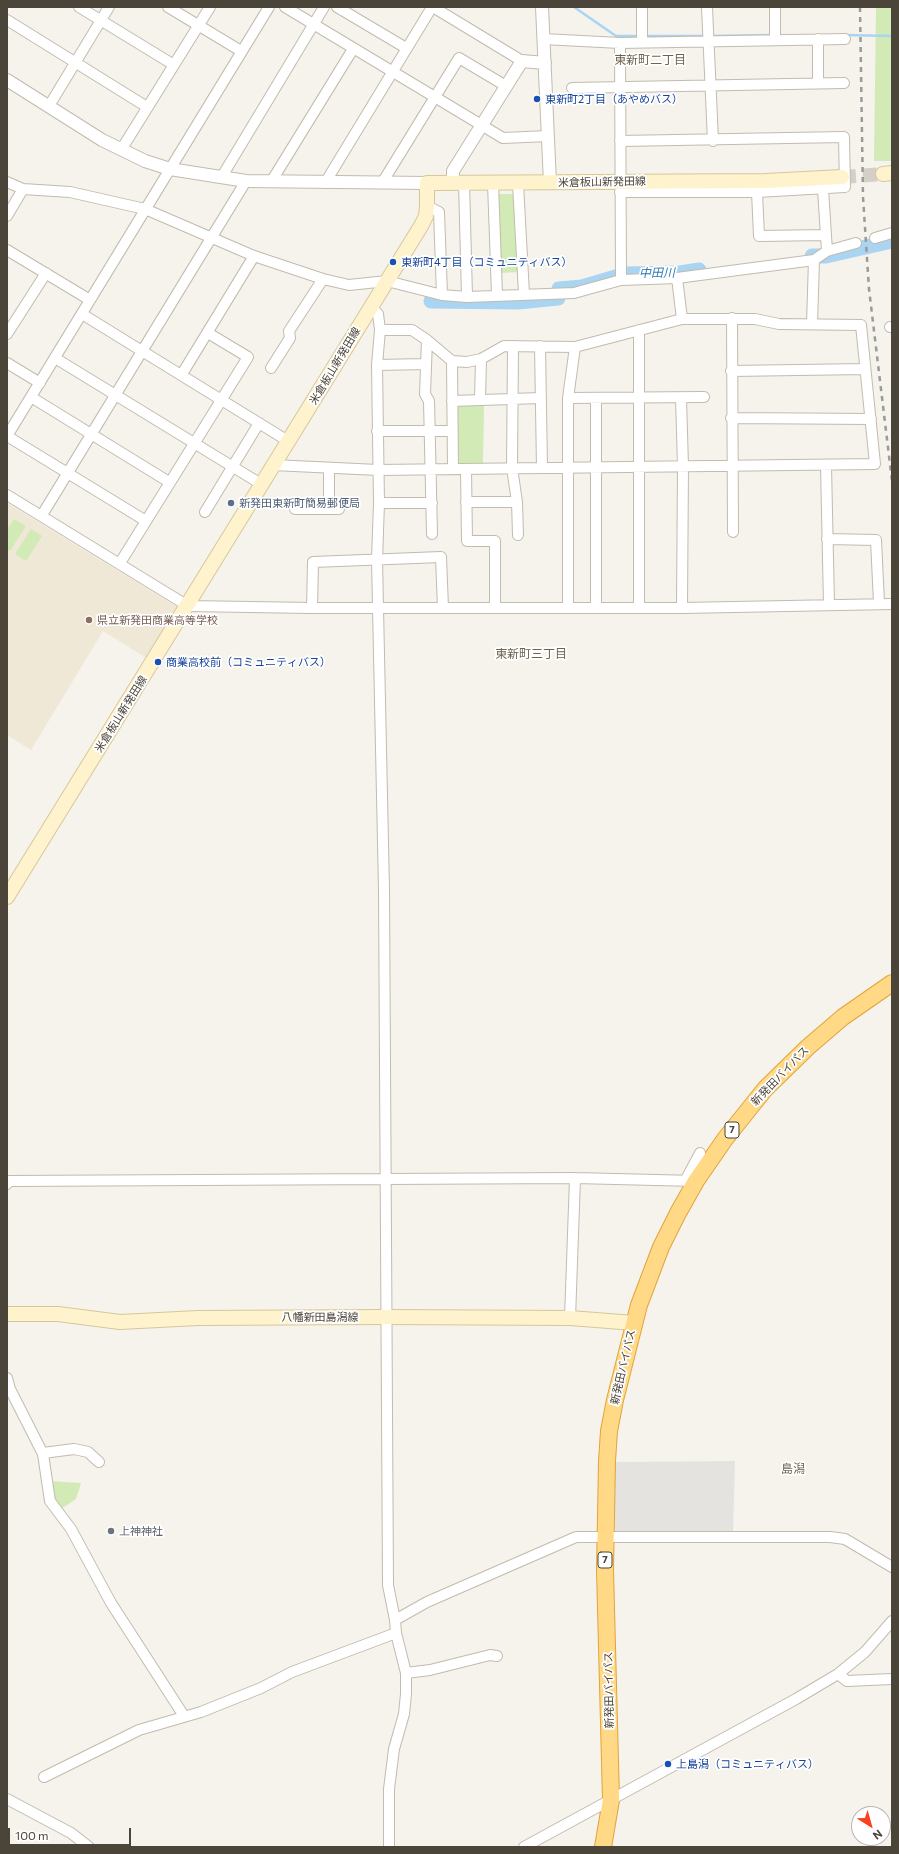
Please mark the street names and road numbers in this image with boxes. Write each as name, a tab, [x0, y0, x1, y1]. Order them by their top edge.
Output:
street label: 米倉板山新発田線	[558, 175, 646, 189]
street label: 米倉板山新発田線	[307, 325, 363, 407]
street label: 米倉板山新発田線	[92, 673, 150, 755]
street label: 新発田バイパス	[749, 1044, 811, 1108]
road number: 7	[725, 1122, 739, 1138]
street label: 八幡新田島潟線	[282, 1310, 358, 1324]
street label: 新発田バイパス	[608, 1328, 638, 1406]
road number: 7	[598, 1552, 612, 1568]
street label: 新発田バイパス	[602, 1651, 616, 1729]

